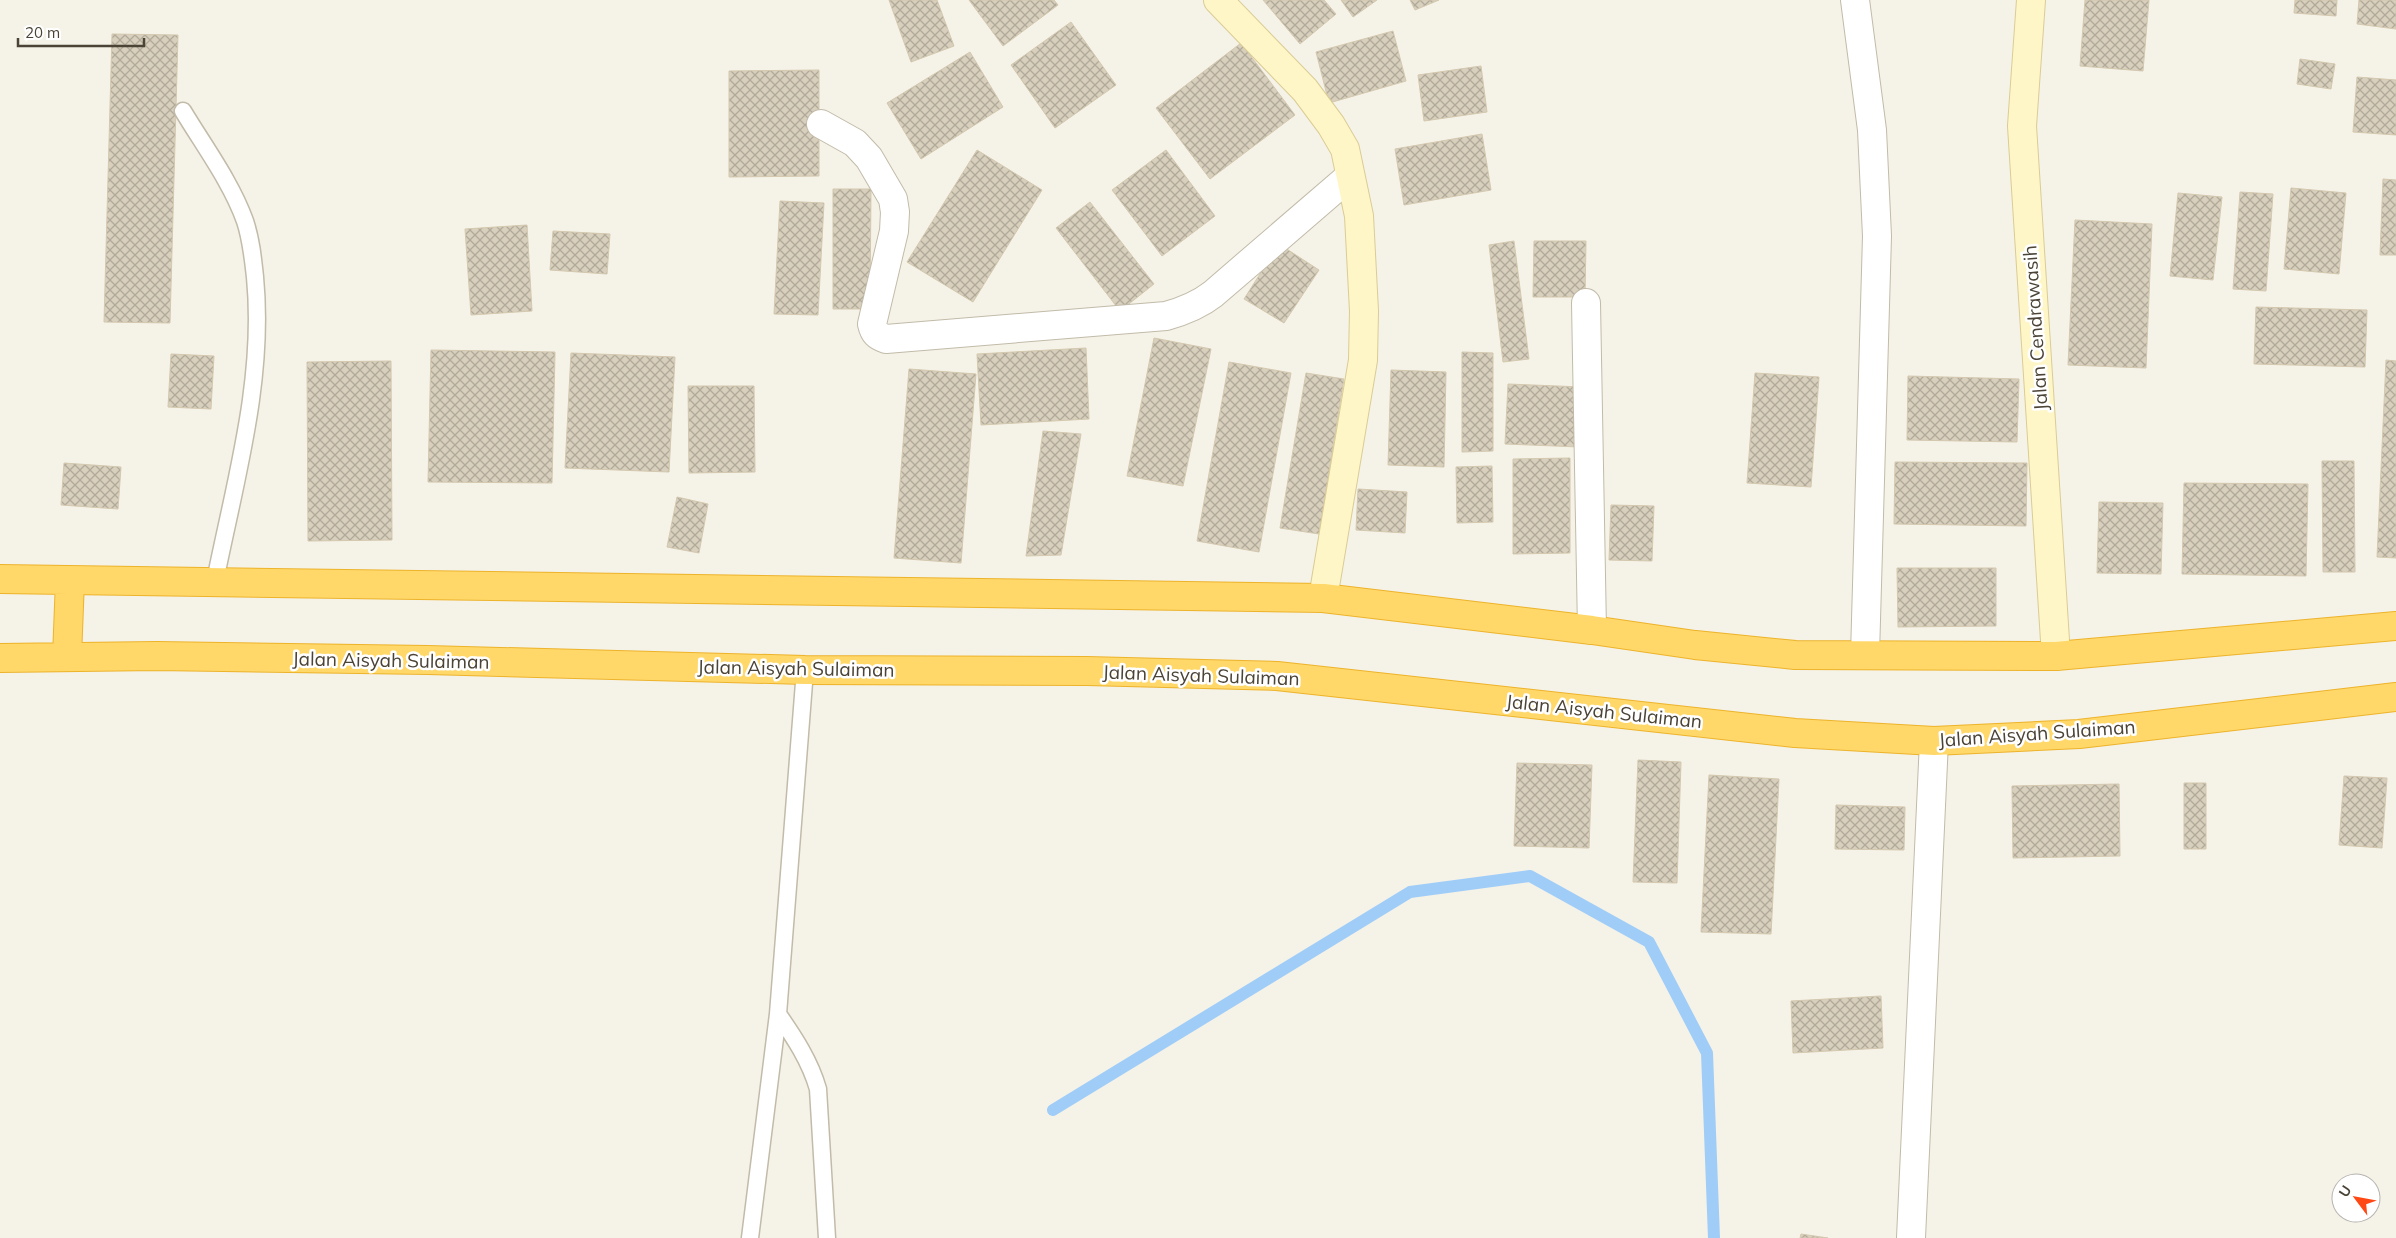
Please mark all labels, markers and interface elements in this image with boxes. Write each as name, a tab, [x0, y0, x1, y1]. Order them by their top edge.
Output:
scale bar	[18, 15, 144, 47]
text: 20 m	[25, 23, 60, 42]
street label: Jalan Cendrawasih	[2017, 244, 2053, 412]
street label: Jalan Aisyah Sulaiman	[292, 646, 490, 674]
street label: Jalan Aisyah Sulaiman	[697, 654, 895, 682]
street label: Jalan Aisyah Sulaiman	[1102, 660, 1300, 690]
street label: Jalan Aisyah Sulaiman	[1505, 689, 1703, 733]
street label: Jalan Aisyah Sulaiman	[1938, 714, 2136, 752]
north arrow	[2331, 1173, 2381, 1223]
text: U	[2335, 1182, 2355, 1200]

